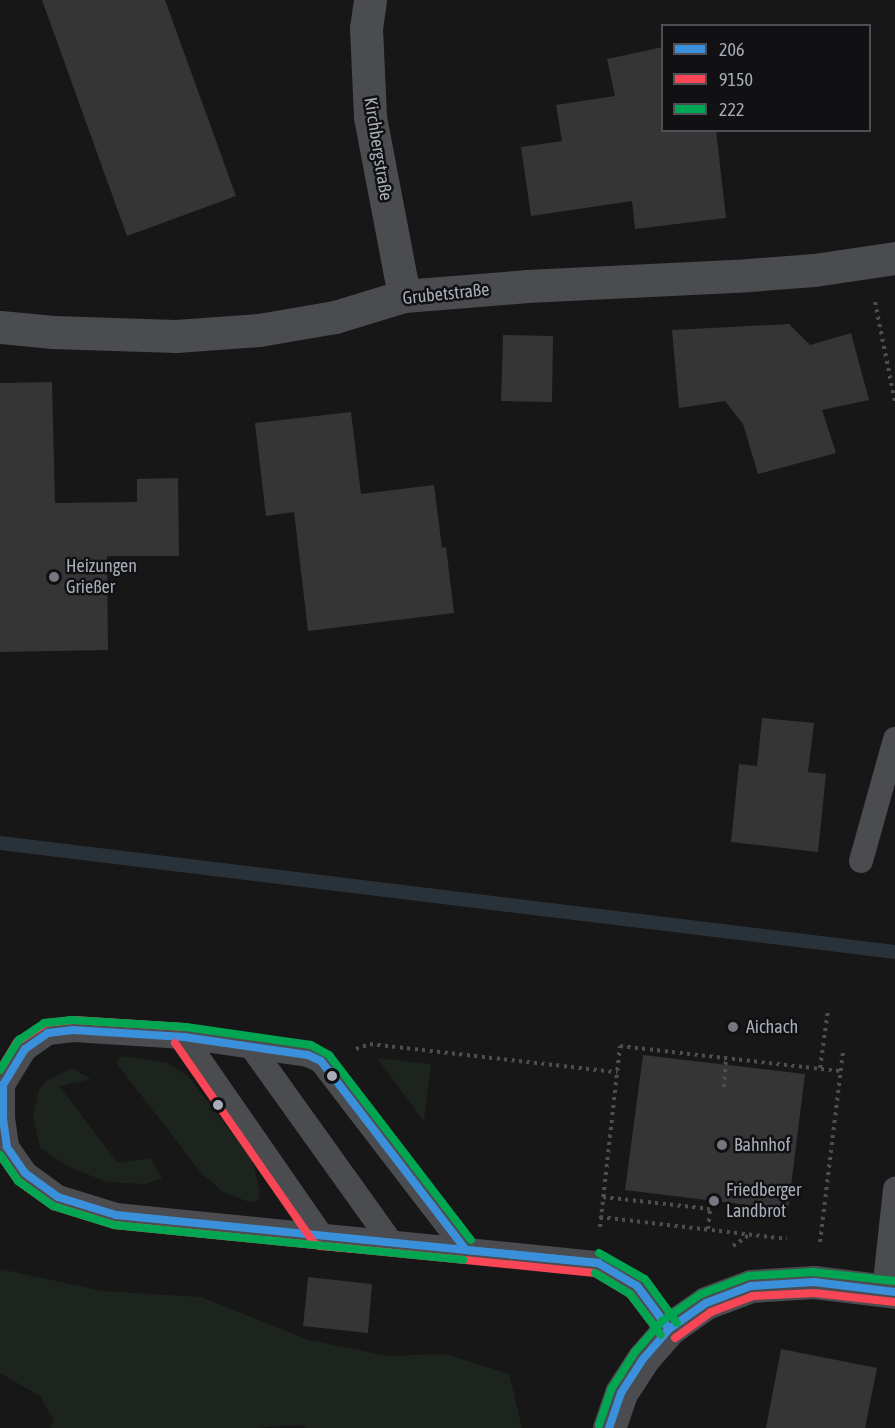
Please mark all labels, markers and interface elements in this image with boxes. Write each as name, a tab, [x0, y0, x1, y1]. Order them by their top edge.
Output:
legend	[661, 24, 871, 132]
text: 206	[719, 39, 744, 60]
text: 9150	[719, 69, 753, 90]
street label: Kirchbergstraße	[359, 96, 397, 202]
text: 222	[719, 99, 744, 120]
street label: Grubetstraße	[402, 279, 490, 309]
place label: Heizungen Grießer	[66, 556, 137, 598]
marker: Heizungen Grießer	[47, 570, 61, 584]
place label: Aichach	[746, 1016, 798, 1038]
marker: Aichach	[724, 1018, 742, 1036]
unlabelled marker	[326, 1070, 338, 1082]
unlabelled marker	[212, 1099, 224, 1111]
place label: Bahnhof	[734, 1134, 791, 1156]
marker: Bahnhof	[715, 1138, 729, 1152]
place label: Friedberger Landbrot	[726, 1180, 801, 1222]
marker: Friedberger Landbrot	[707, 1194, 721, 1208]

